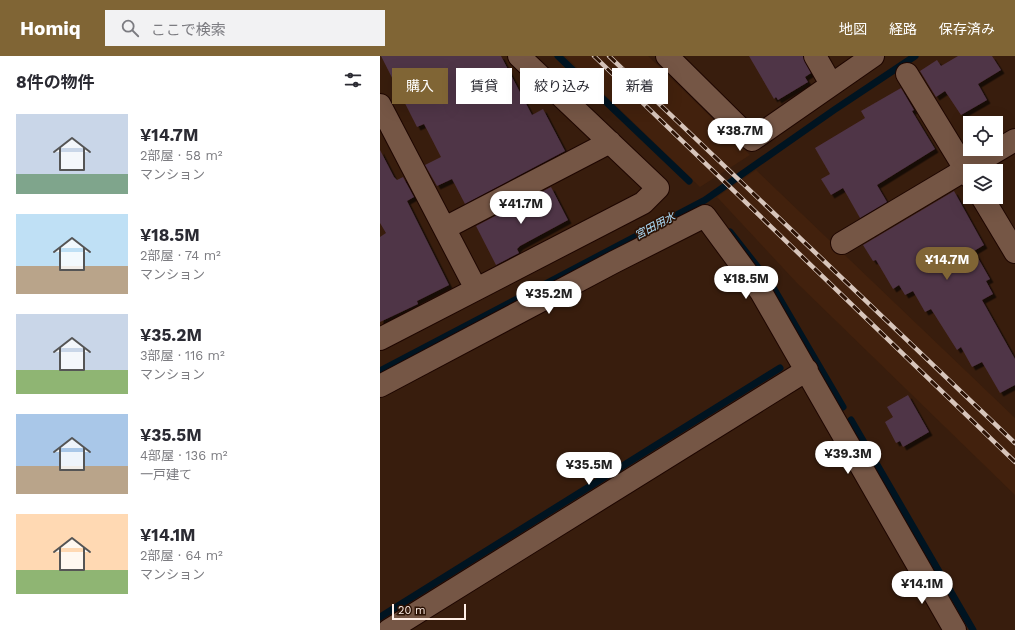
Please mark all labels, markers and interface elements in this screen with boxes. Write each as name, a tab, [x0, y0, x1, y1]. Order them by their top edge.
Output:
search box	[105, 10, 385, 46]
text: Homiq	[20, 17, 81, 40]
icon: search	[119, 17, 141, 39]
text: ここで検索	[151, 21, 226, 39]
text: 地図	[839, 21, 867, 37]
text: 経路	[889, 21, 917, 37]
text: 保存済み	[939, 21, 995, 37]
chip: 購入	[392, 68, 448, 104]
chip: 賃貸	[456, 68, 512, 104]
chip: 絞り込み	[520, 68, 604, 104]
chip: 新着	[612, 68, 668, 104]
icon: filters	[342, 69, 364, 91]
text: 8件の物件	[16, 72, 95, 92]
map controls	[963, 116, 1003, 204]
button: locate	[963, 116, 1003, 156]
pin: ¥38.7M	[707, 118, 773, 152]
text: ¥38.7M	[717, 123, 763, 138]
text: ¥14.7M	[140, 125, 198, 145]
icon: home	[48, 130, 96, 178]
text: 2部屋 · 58 m²	[140, 148, 223, 163]
button: layers	[963, 164, 1003, 204]
text: マンション	[140, 167, 205, 182]
pin: ¥41.7M	[488, 191, 554, 225]
text: ¥41.7M	[499, 196, 543, 211]
water label: 宮田用水	[633, 209, 678, 242]
text: ¥18.5M	[140, 225, 200, 245]
icon: home	[48, 230, 96, 278]
pin: ¥14.7M	[914, 247, 980, 281]
text: 2部屋 · 74 m²	[140, 248, 221, 263]
text: ¥14.7M	[925, 252, 969, 267]
pin: ¥18.5M	[713, 266, 779, 300]
text: マンション	[140, 267, 205, 282]
text: ¥18.5M	[723, 271, 769, 286]
pin: ¥35.2M	[516, 281, 582, 315]
text: ¥35.2M	[525, 286, 573, 301]
text: ¥35.2M	[140, 325, 202, 345]
icon: home	[48, 330, 96, 378]
text: 3部屋 · 116 m²	[140, 348, 225, 363]
text: マンション	[140, 367, 205, 382]
text: ¥35.5M	[140, 425, 202, 445]
icon: home	[48, 430, 96, 478]
pin: ¥39.3M	[815, 441, 881, 475]
text: ¥39.3M	[824, 446, 872, 461]
text: 4部屋 · 136 m²	[140, 448, 228, 463]
pin: ¥35.5M	[556, 452, 622, 486]
text: ¥35.5M	[565, 457, 613, 472]
text: 一戸建て	[140, 467, 192, 482]
text: ¥14.1M	[140, 525, 196, 545]
icon: home	[48, 530, 96, 578]
text: 2部屋 · 64 m²	[140, 548, 223, 563]
text: マンション	[140, 567, 205, 582]
pin: ¥14.1M	[889, 571, 955, 605]
text: ¥14.1M	[901, 576, 943, 591]
scale bar	[392, 602, 466, 621]
text: 20 m	[398, 604, 426, 617]

